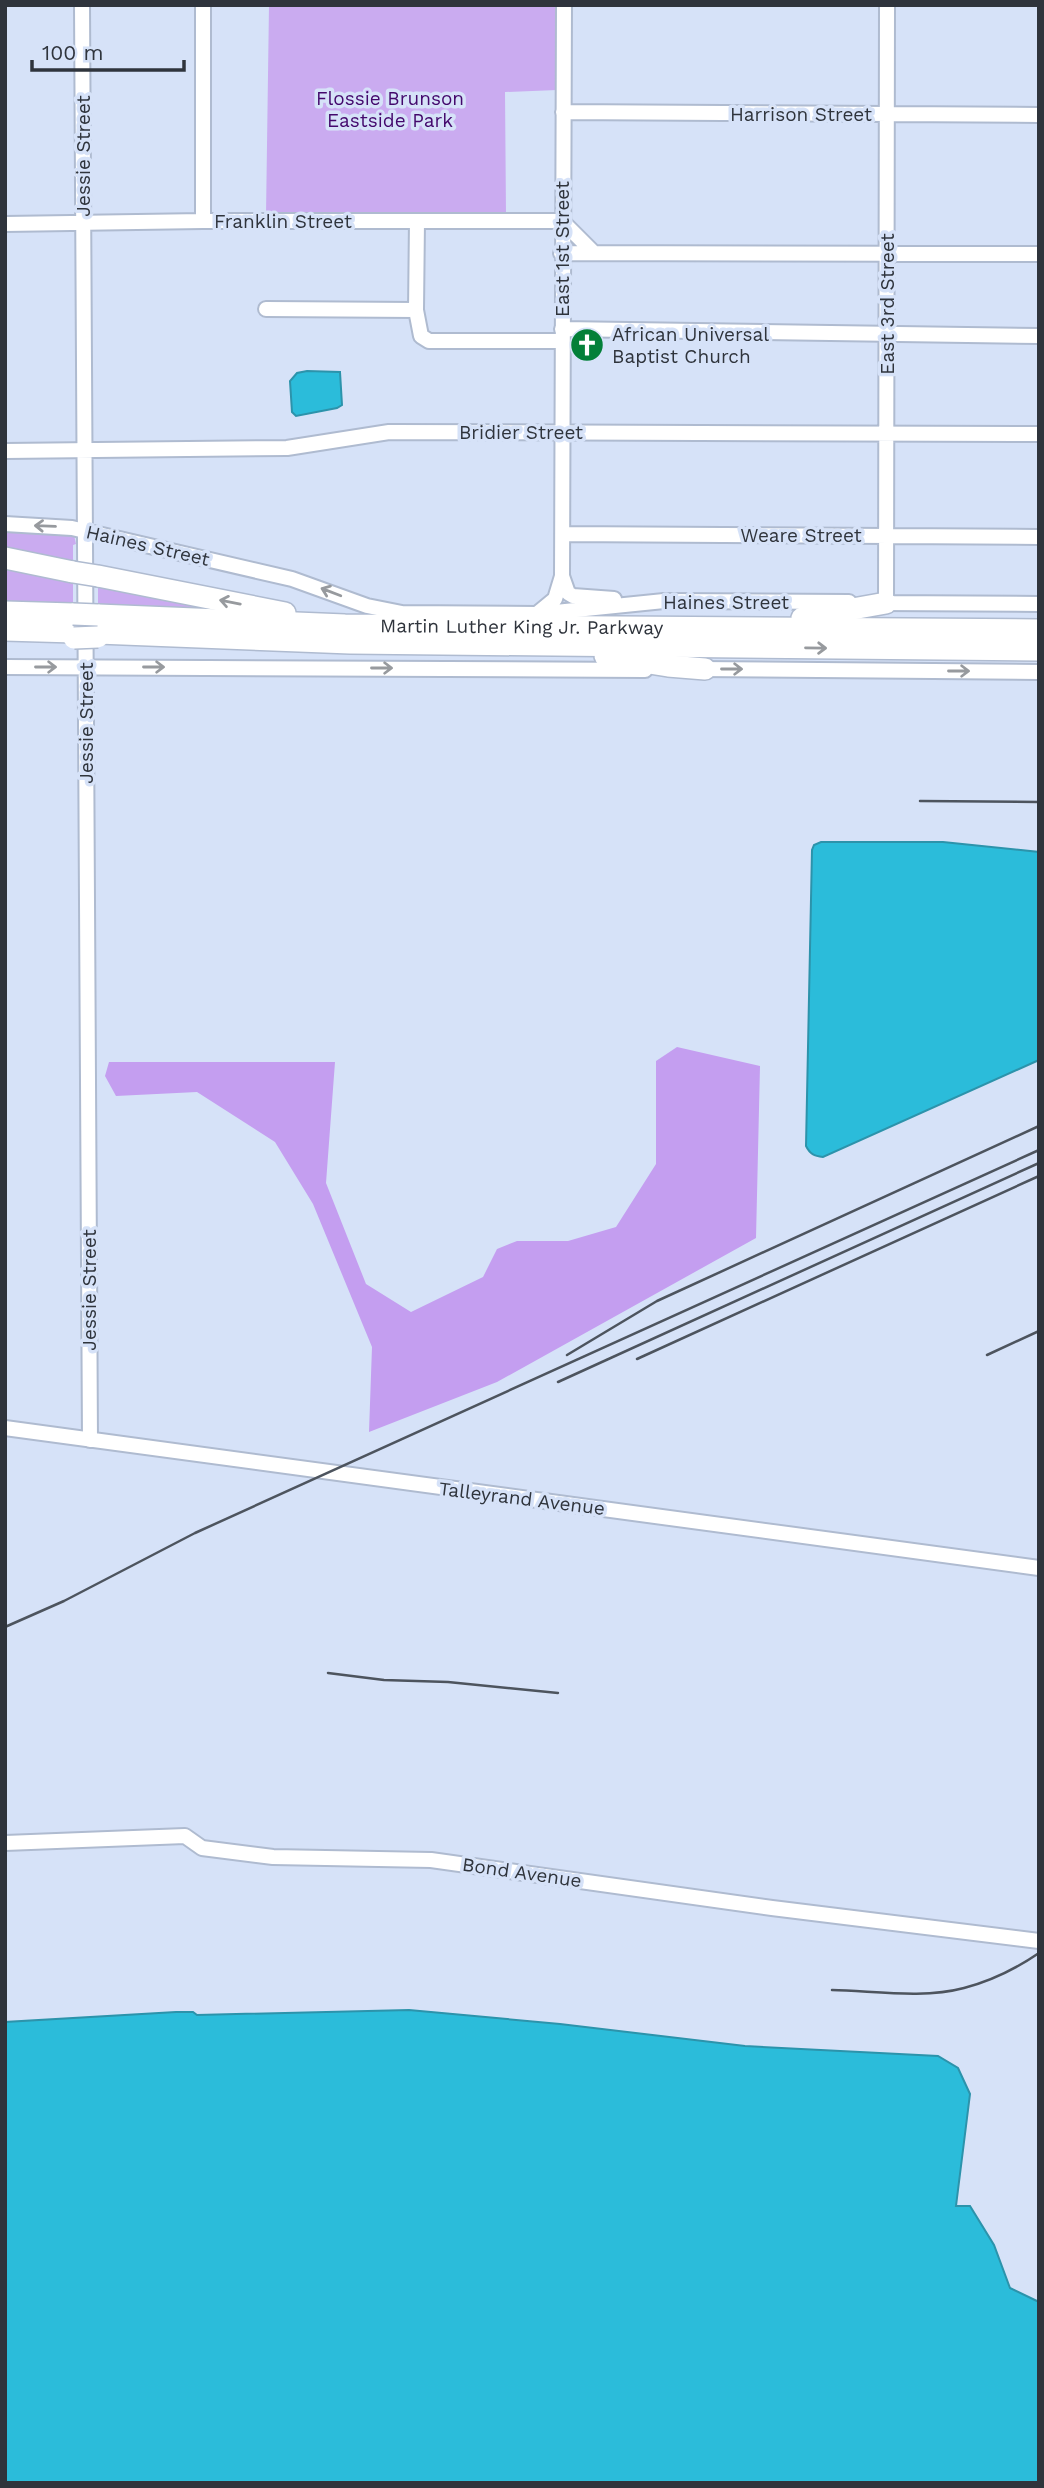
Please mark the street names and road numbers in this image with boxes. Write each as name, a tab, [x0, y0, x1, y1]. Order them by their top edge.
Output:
street label: Jessie Street	[72, 95, 95, 217]
street label: Harrison Street	[730, 103, 872, 126]
street label: East 1st Street	[551, 181, 574, 317]
street label: Franklin Street	[214, 210, 352, 233]
street label: East 3rd Street	[876, 233, 899, 375]
street label: Bridier Street	[459, 421, 583, 444]
street label: Haines Street	[84, 520, 212, 571]
street label: Weare Street	[740, 524, 862, 547]
street label: Haines Street	[663, 591, 789, 614]
street label: Martin Luther King Jr. Parkway	[380, 614, 664, 639]
street label: Jessie Street	[75, 662, 98, 784]
street label: Jessie Street	[78, 1229, 101, 1351]
street label: Talleyrand Avenue	[438, 1477, 606, 1520]
street label: Bond Avenue	[461, 1853, 583, 1892]

